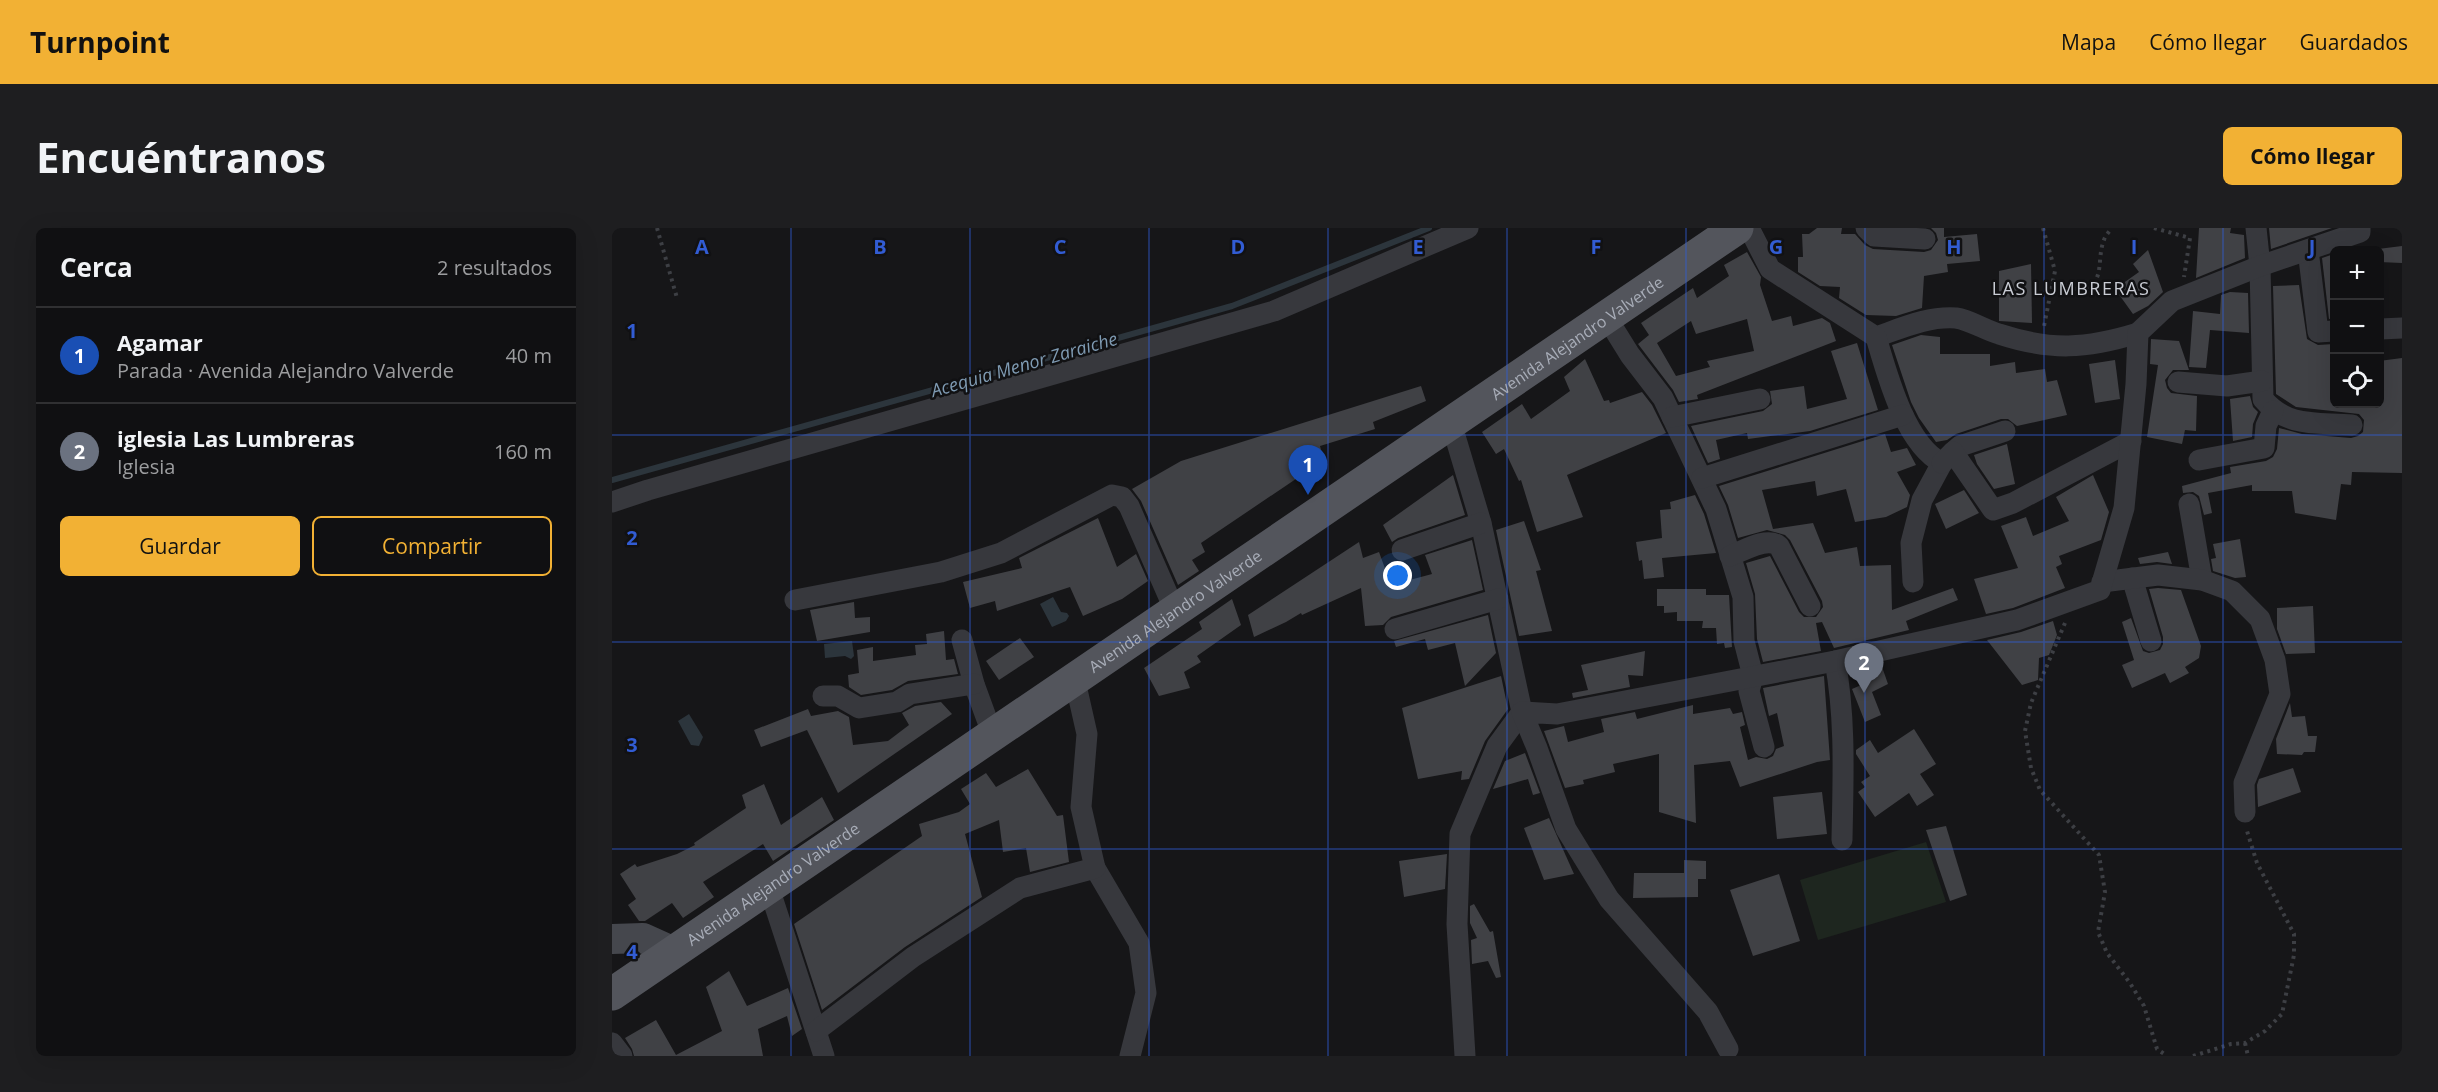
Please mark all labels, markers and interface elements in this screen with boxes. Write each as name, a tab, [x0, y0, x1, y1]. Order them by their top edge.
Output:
text: Turnpoint	[30, 23, 170, 61]
text: Mapa	[2061, 28, 2116, 56]
text: Cómo llegar	[2149, 28, 2267, 56]
text: Guardados	[2300, 28, 2408, 56]
button: Cómo llegar	[2223, 127, 2402, 185]
text: Encuéntranos	[36, 128, 326, 185]
text: A	[695, 233, 709, 260]
text: B	[873, 233, 887, 260]
text: C	[1054, 233, 1067, 260]
text: D	[1231, 233, 1245, 260]
text: E	[1412, 233, 1424, 260]
text: F	[1591, 233, 1601, 260]
text: G	[1769, 233, 1783, 260]
text: H	[1946, 233, 1962, 260]
text: I	[2131, 233, 2137, 260]
text: J	[2307, 233, 2315, 260]
map controls	[2330, 246, 2384, 408]
button: +	[2330, 246, 2384, 300]
text: Cerca	[60, 249, 133, 285]
text: 2 resultados	[437, 254, 552, 281]
street label: Avenida Alejandro Valverde	[1486, 271, 1668, 405]
district label: LAS LUMBRERAS	[1992, 276, 2150, 300]
button: −	[2330, 300, 2384, 354]
text: 1	[626, 317, 638, 344]
water label: Acequia Menor Zaraiche	[926, 326, 1120, 403]
text: Agamar	[117, 327, 203, 357]
text: 1	[74, 342, 85, 369]
text: 40 m	[505, 342, 552, 369]
button: locate	[2330, 354, 2384, 408]
text: Parada · Avenida Alejandro Valverde	[117, 357, 454, 384]
text: iglesia Las Lumbreras	[117, 423, 355, 453]
text: 2	[74, 438, 85, 465]
text: 160 m	[494, 438, 552, 465]
pin: 1	[1288, 446, 1328, 495]
text: Iglesia	[117, 453, 175, 480]
button: Guardar	[60, 516, 300, 576]
button: Compartir	[312, 516, 552, 576]
text: 2	[626, 524, 638, 551]
street label: Avenida Alejandro Valverde	[1084, 545, 1266, 678]
your location	[1383, 561, 1412, 590]
pin: 2	[1844, 644, 1884, 693]
text: 3	[626, 731, 638, 758]
street label: Avenida Alejandro Valverde	[682, 817, 864, 951]
text: 4	[626, 938, 638, 965]

